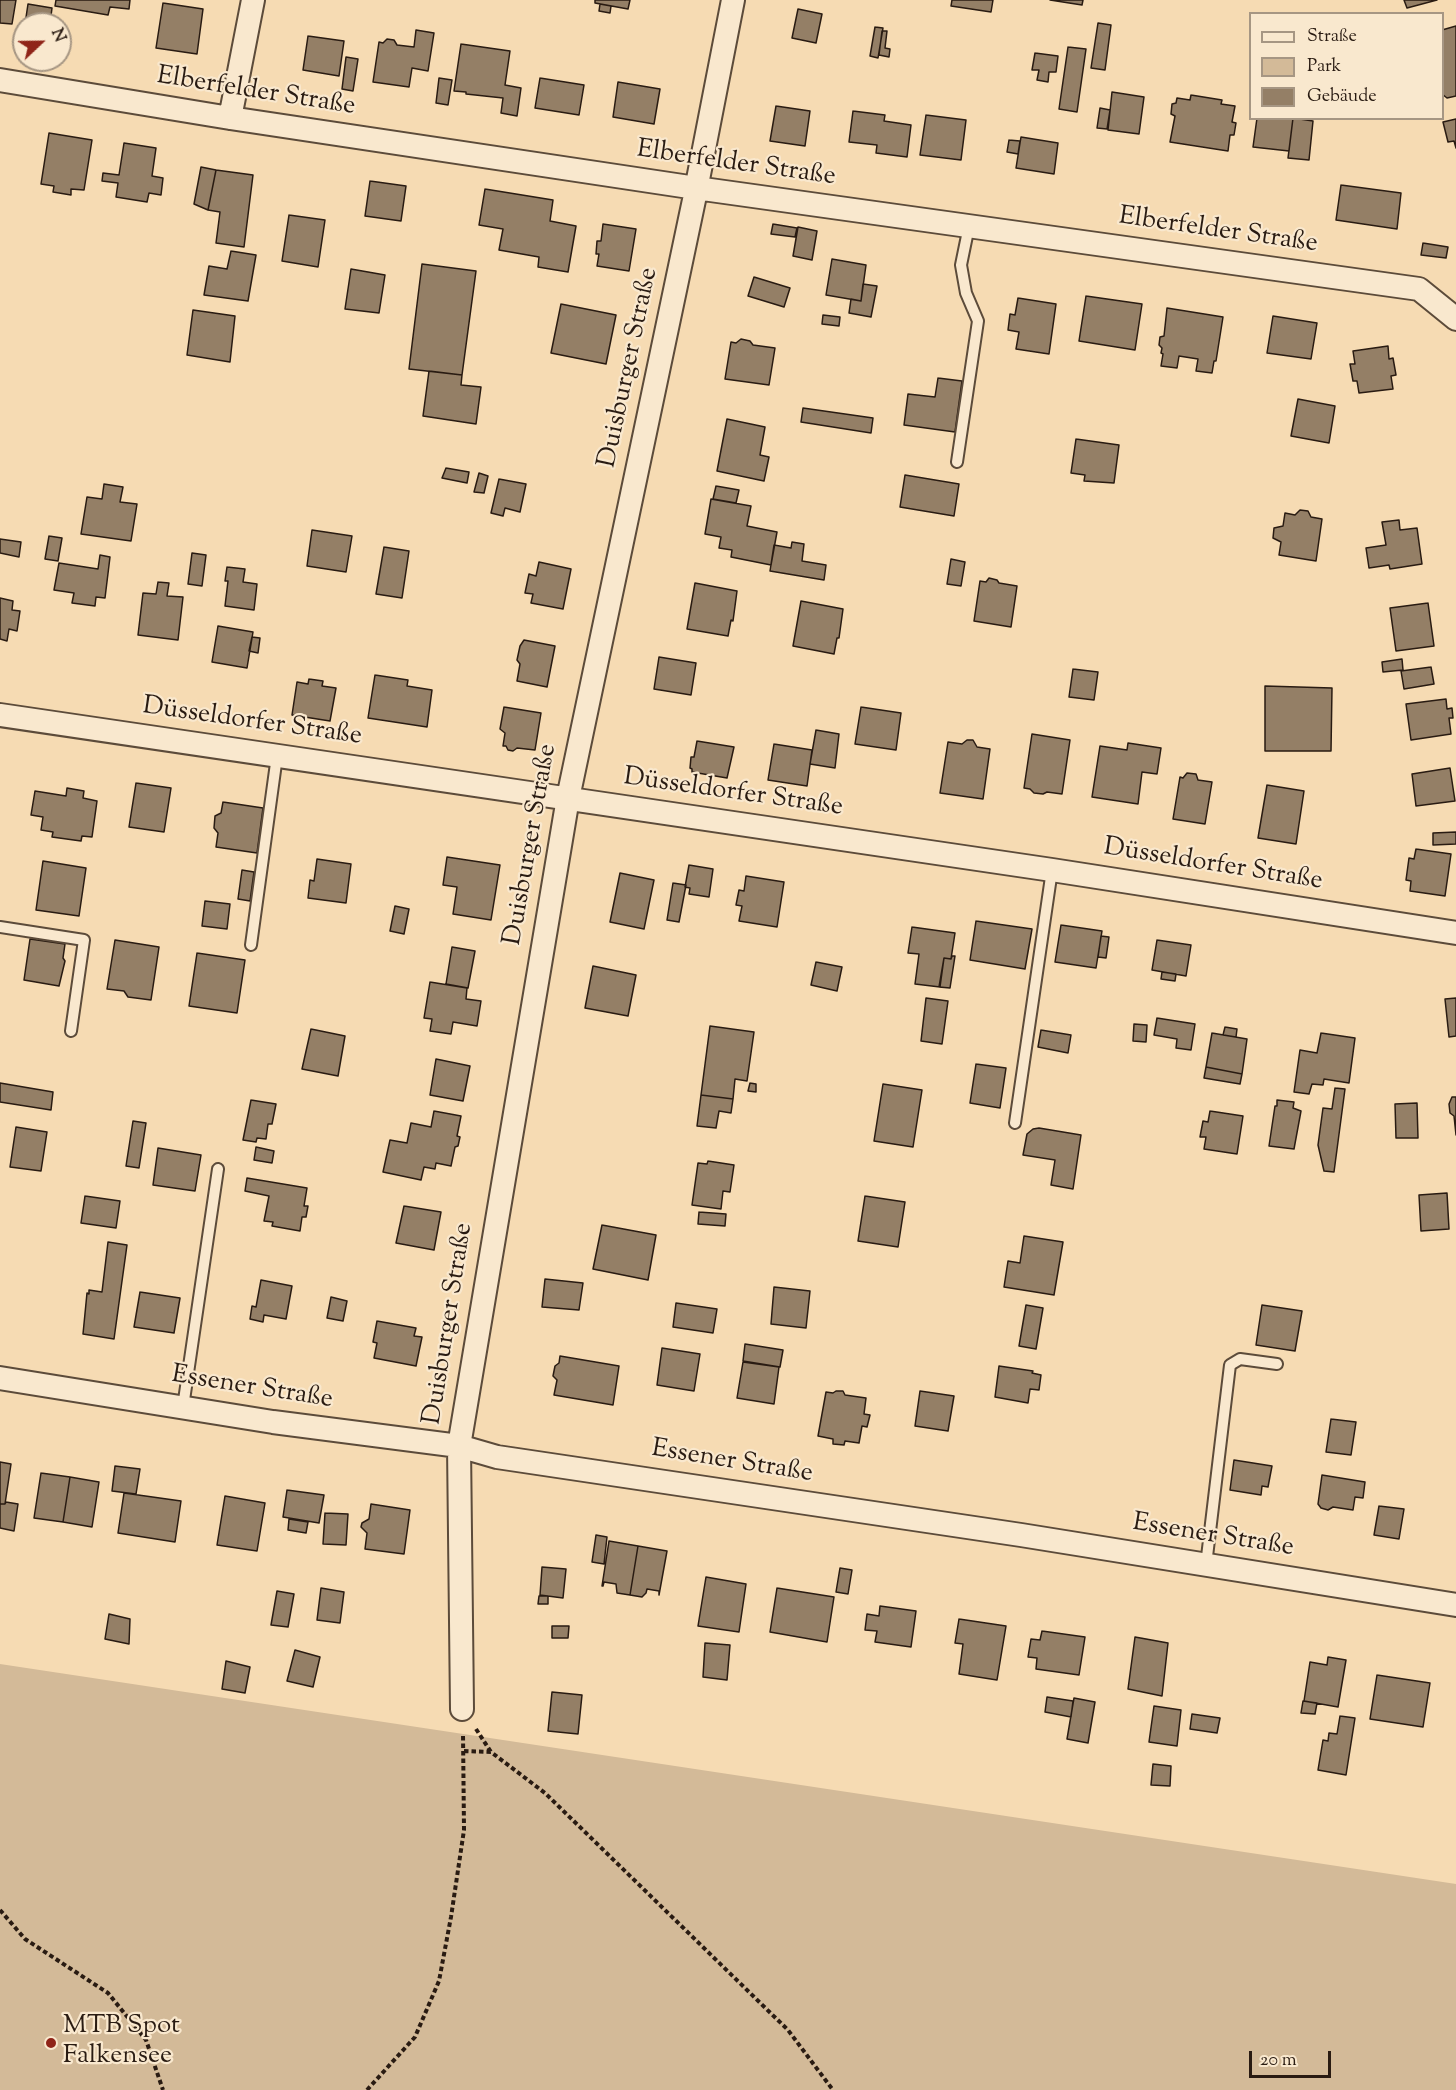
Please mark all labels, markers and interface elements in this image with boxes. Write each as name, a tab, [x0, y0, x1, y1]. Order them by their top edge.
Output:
north arrow	[12, 12, 72, 72]
legend	[1249, 12, 1444, 120]
text: Straße	[1307, 24, 1357, 50]
text: N	[44, 26, 70, 46]
text: Park	[1307, 54, 1341, 80]
street label: Elberfelder Straße	[155, 62, 357, 124]
text: Gebäude	[1307, 84, 1377, 110]
street label: Elberfelder Straße	[635, 136, 837, 194]
street label: Elberfelder Straße	[1117, 203, 1319, 261]
street label: Duisburger Straße	[594, 265, 666, 471]
street label: Düsseldorfer Straße	[140, 692, 364, 754]
street label: Duisburger Straße	[499, 742, 565, 948]
street label: Düsseldorfer Straße	[621, 763, 845, 825]
street label: Düsseldorfer Straße	[1101, 833, 1325, 899]
street label: Duisburger Straße	[419, 1221, 481, 1427]
street label: Essener Straße	[169, 1361, 335, 1417]
street label: Essener Straße	[649, 1435, 815, 1491]
street label: Essener Straße	[1130, 1509, 1296, 1565]
place label: MTB Spot Falkensee	[63, 2012, 180, 2074]
marker: MTB Spot Falkensee	[44, 2036, 58, 2050]
scale bar	[1252, 2039, 1334, 2077]
text: 20 m	[1260, 2048, 1297, 2074]

